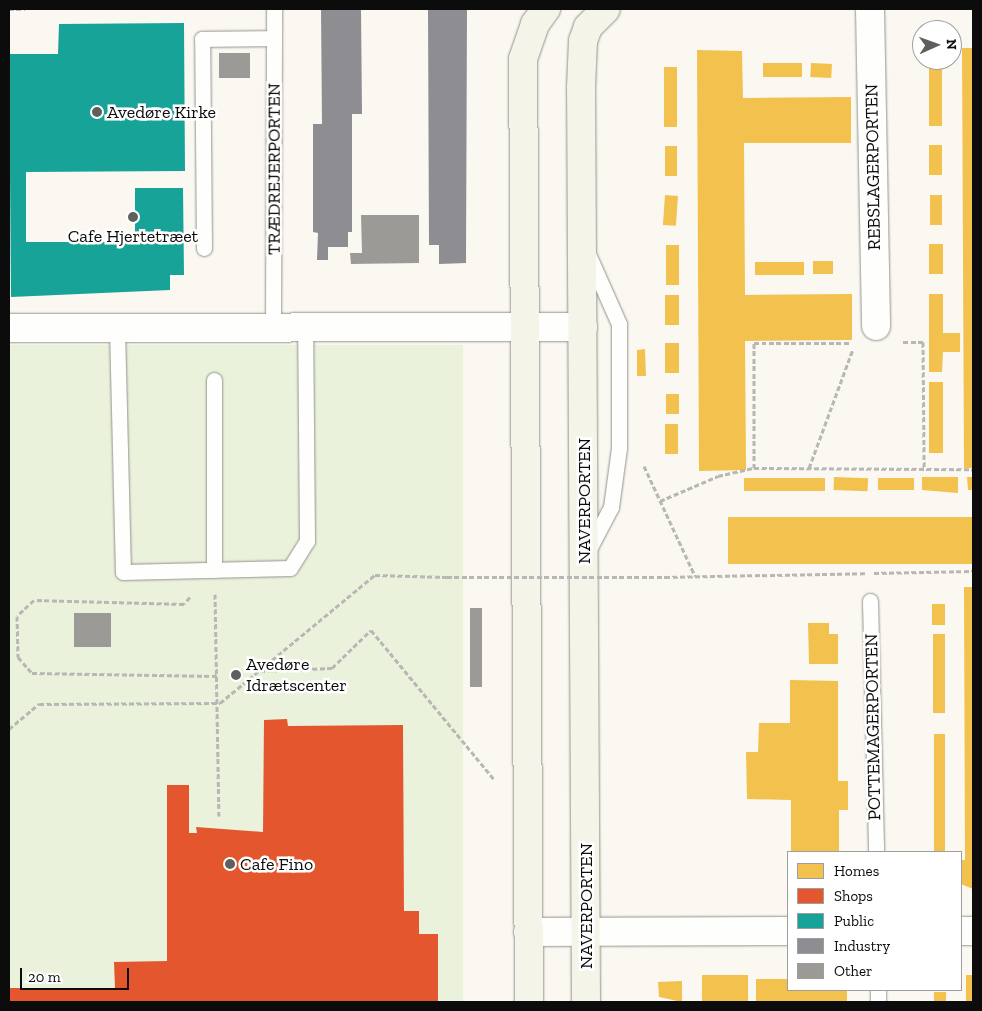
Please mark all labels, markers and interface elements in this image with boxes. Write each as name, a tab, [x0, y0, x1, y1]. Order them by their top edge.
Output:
north arrow	[912, 20, 962, 70]
text: N	[943, 39, 960, 50]
street label: TRÆDREJERPORTEN	[263, 83, 285, 255]
street label: REBSLAGERPORTEN	[861, 84, 885, 250]
place label: Avedøre Kirke	[107, 101, 216, 123]
marker: Avedøre Kirke	[91, 106, 103, 118]
marker: Cafe Hjertetræet	[127, 211, 139, 223]
place label: Cafe Hjertetræet	[68, 225, 198, 247]
street label: NAVERPORTEN	[573, 438, 595, 564]
street label: POTTEMAGERPORTEN	[861, 633, 885, 821]
place label: Avedøre Idrætscenter	[246, 654, 347, 696]
marker: Avedøre Idrætscenter	[230, 669, 242, 681]
street label: NAVERPORTEN	[575, 843, 597, 969]
legend	[787, 851, 962, 991]
place label: Cafe Fino	[240, 853, 313, 875]
marker: Cafe Fino	[224, 858, 236, 870]
text: Homes	[834, 862, 879, 880]
text: Shops	[834, 887, 873, 905]
text: Public	[834, 912, 874, 930]
text: Industry	[834, 937, 890, 955]
scale bar	[22, 958, 131, 990]
text: Other	[834, 962, 872, 980]
text: 20 m	[28, 968, 61, 986]

